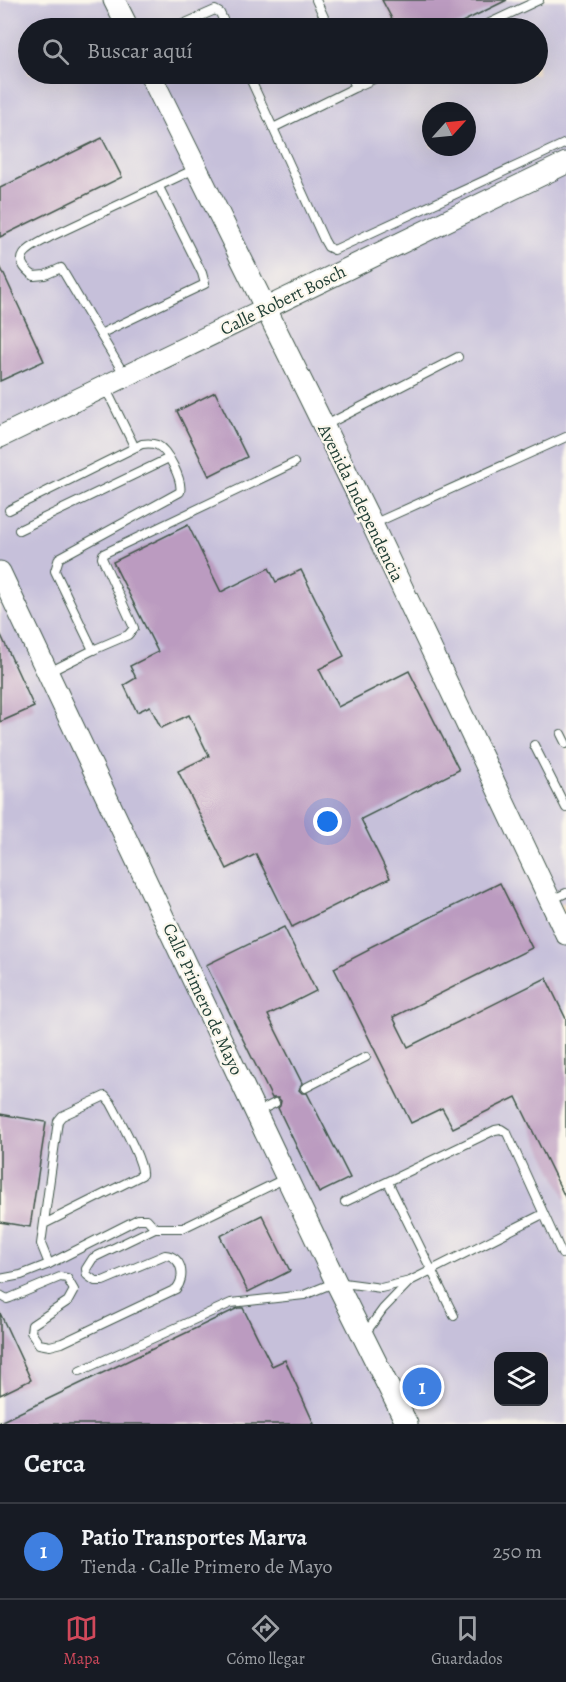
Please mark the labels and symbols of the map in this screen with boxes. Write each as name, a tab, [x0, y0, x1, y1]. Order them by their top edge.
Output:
north arrow	[422, 102, 476, 156]
street label: Calle Robert Bosch	[216, 259, 350, 341]
street label: Avenida Independencia	[312, 419, 410, 586]
your location	[313, 807, 342, 836]
street label: Calle Primero de Mayo	[157, 919, 249, 1079]
pin: 1	[402, 1364, 442, 1410]

